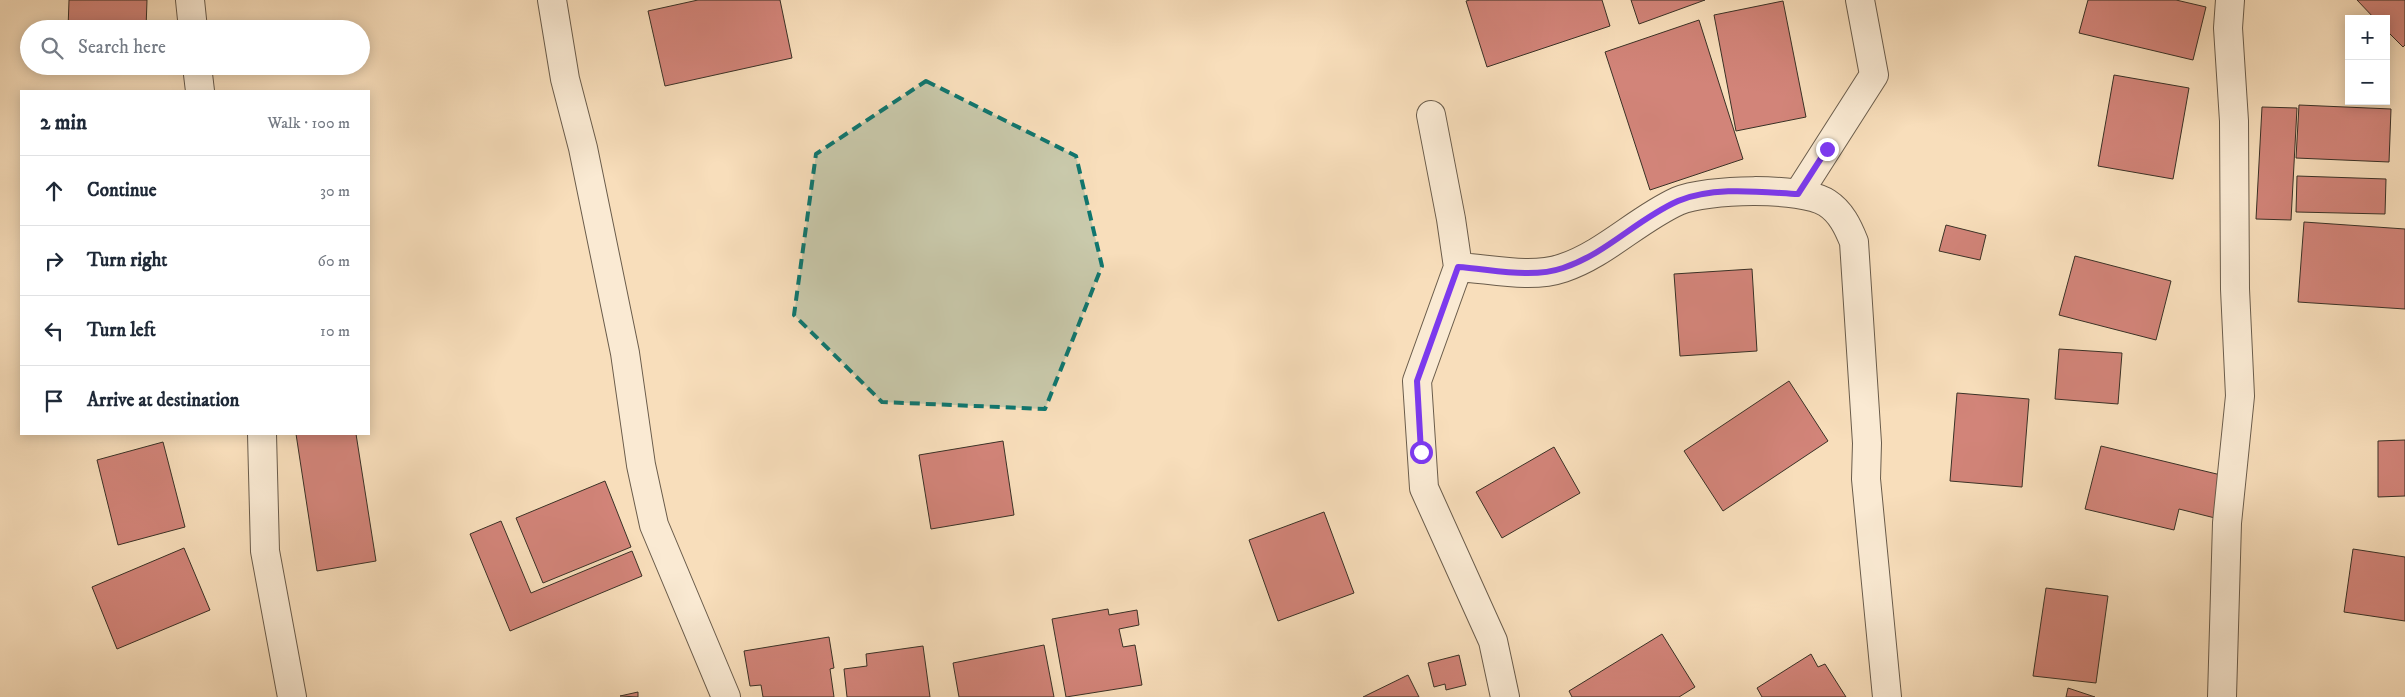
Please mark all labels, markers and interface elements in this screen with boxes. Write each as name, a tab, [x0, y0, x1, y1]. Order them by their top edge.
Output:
map controls	[2345, 15, 2390, 105]
button: +	[2345, 15, 2390, 60]
search box	[20, 20, 370, 75]
icon: search	[38, 34, 66, 62]
text: Search here	[78, 36, 166, 59]
button: −	[2345, 60, 2390, 105]
text: 2 min	[40, 110, 87, 136]
text: Walk · 100 m	[268, 113, 350, 133]
route end	[1816, 138, 1839, 161]
icon: ahead	[40, 177, 68, 205]
text: Continue	[87, 179, 157, 202]
text: 30 m	[320, 181, 350, 201]
icon: right	[40, 247, 68, 275]
text: Turn right	[87, 249, 167, 272]
text: 60 m	[318, 251, 350, 271]
icon: left	[40, 317, 68, 345]
text: Turn left	[87, 319, 156, 342]
text: 10 m	[320, 321, 350, 341]
icon: arrive	[40, 387, 68, 415]
text: Arrive at destination	[87, 389, 239, 412]
route start	[1410, 441, 1433, 464]

